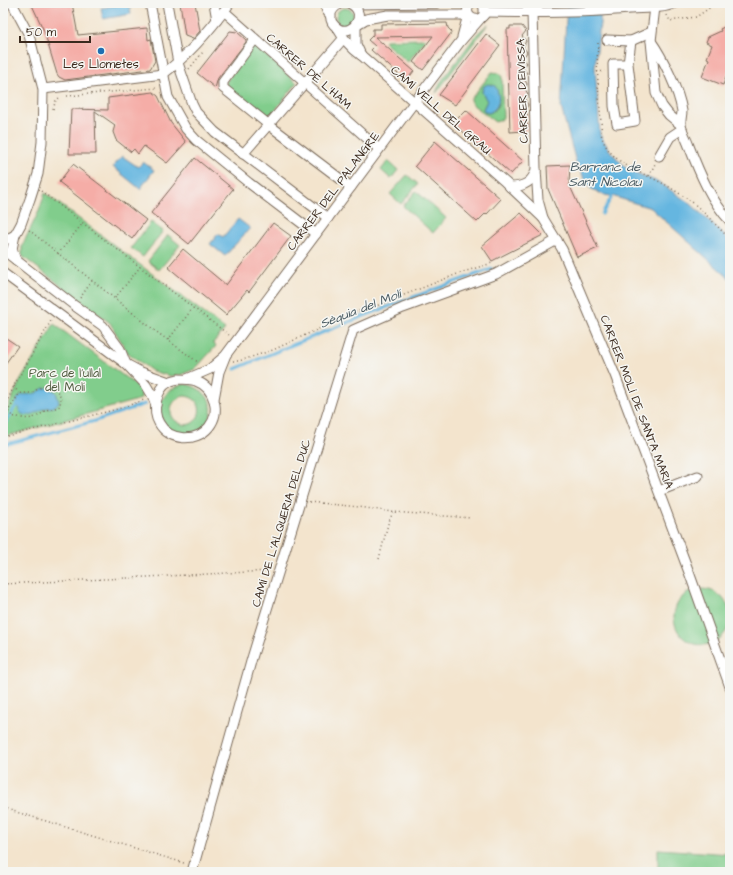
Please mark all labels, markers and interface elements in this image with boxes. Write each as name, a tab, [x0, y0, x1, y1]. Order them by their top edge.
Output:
scale bar	[20, 18, 90, 44]
text: 50 m	[26, 24, 57, 41]
street label: CARRER DE L'HAM	[262, 29, 355, 113]
street label: CARRER D'EIVISSA	[512, 38, 533, 144]
marker: Les Llometes	[96, 46, 106, 56]
place label: Les Llometes	[63, 56, 139, 73]
street label: CAMÍ VELL DEL GRAU	[387, 62, 495, 159]
street label: CARRER DEL PALANGRE	[283, 128, 384, 254]
water label: Barranc de Sant Nicolau	[569, 158, 643, 191]
water label: Sèquia del Molí	[317, 284, 405, 333]
street label: CARRER MOLÍ DE SANTA MARIA	[595, 313, 678, 492]
park label: Parc de l'ullal del Molí	[29, 365, 101, 396]
street label: CAMÍ DE L'ALQUERIA DEL DUC	[248, 437, 315, 609]

